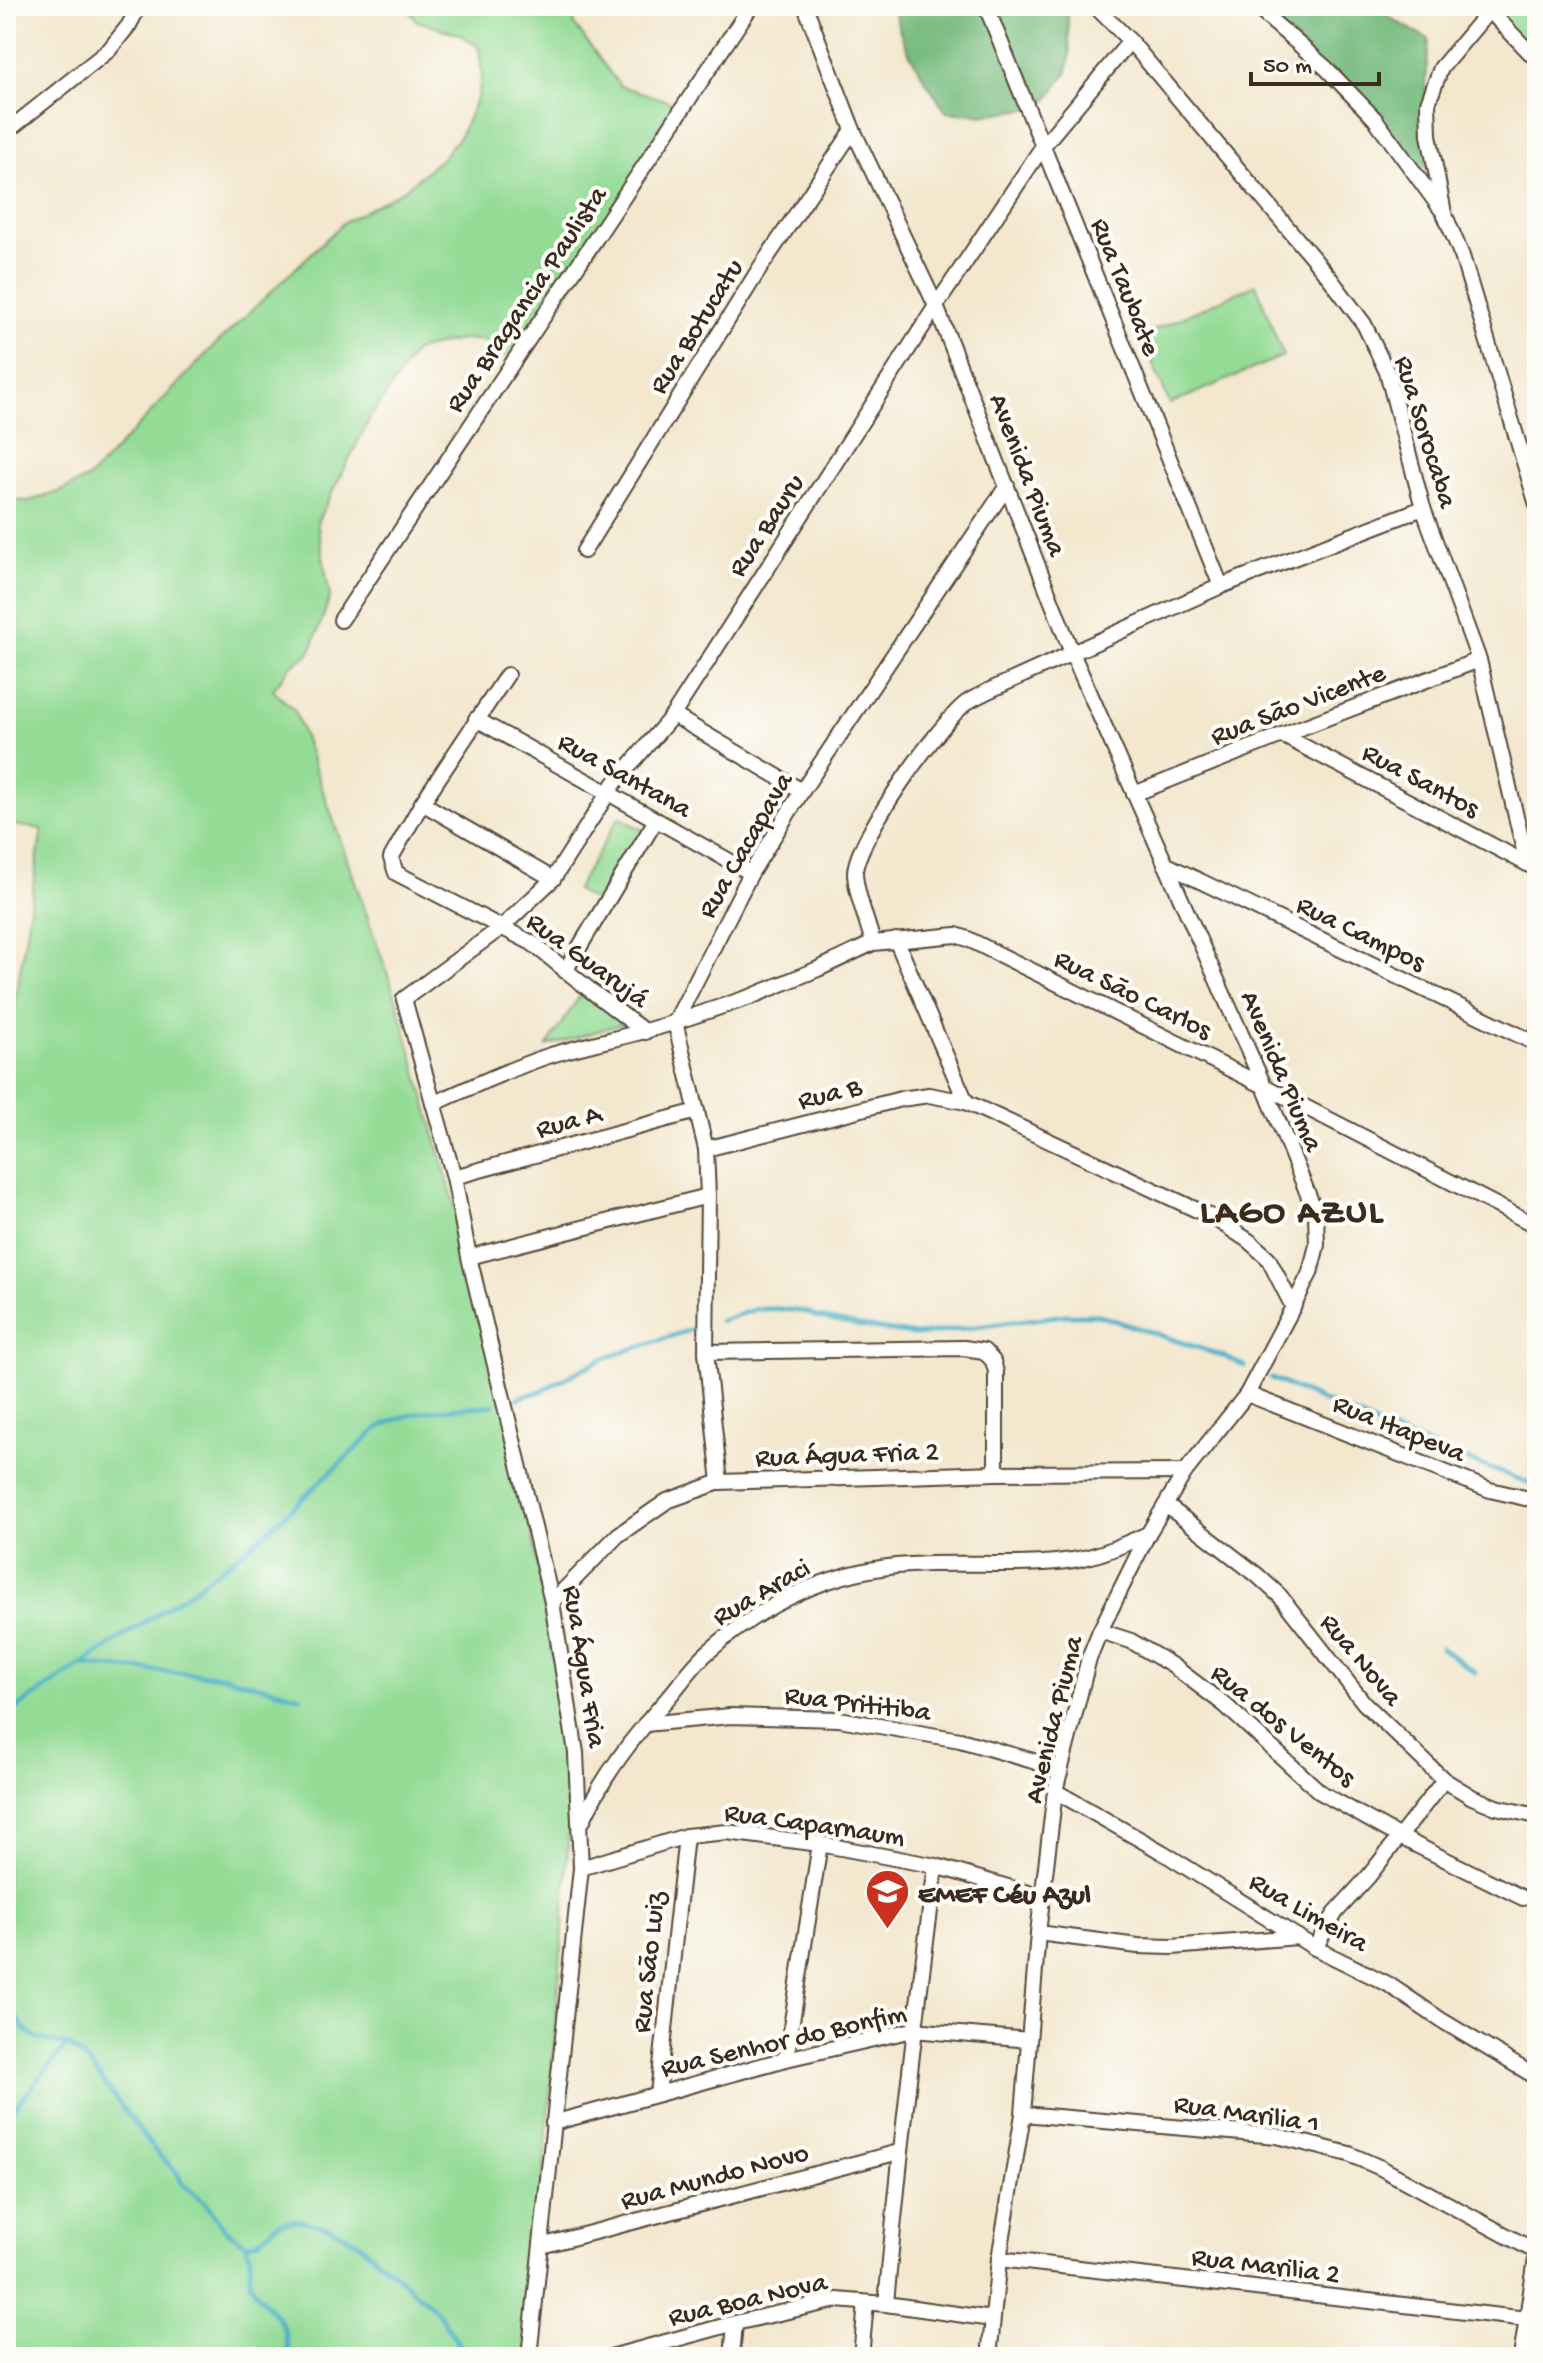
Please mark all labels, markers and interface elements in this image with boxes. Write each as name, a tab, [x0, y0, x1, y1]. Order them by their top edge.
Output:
scale bar	[1251, 36, 1379, 86]
text: 50 m	[1263, 53, 1312, 82]
street label: Rua Bragancia Paulista	[440, 180, 617, 420]
street label: Rua Taubate	[1081, 214, 1167, 362]
street label: Rua Botucatu	[643, 254, 752, 401]
street label: Rua Sorocaba	[1385, 352, 1463, 514]
street label: Avenida Piuma	[980, 390, 1072, 563]
street label: Rua Bauru	[722, 469, 813, 584]
street label: Rua São Vicente	[1207, 658, 1391, 755]
street label: Rua Santana	[551, 727, 698, 828]
street label: Rua Santos	[1356, 737, 1485, 827]
street label: Rua Cacapava	[692, 766, 803, 925]
street label: Rua Campos	[1290, 890, 1430, 981]
street label: Rua Guarujá	[519, 906, 655, 1018]
street label: Rua São Carlos	[1048, 944, 1217, 1049]
street label: Avenida Piuma	[1231, 986, 1329, 1158]
street label: Rua B	[795, 1071, 866, 1119]
street label: Rua A	[533, 1098, 607, 1148]
district label: LAGO AZUL	[1200, 1193, 1384, 1236]
street label: Rua Itapeva	[1327, 1389, 1471, 1472]
street label: Rua Água Fria 2	[755, 1437, 940, 1476]
street label: Rua Araci	[707, 1553, 817, 1635]
street label: Rua Água Fria	[553, 1583, 612, 1752]
street label: Rua Nova	[1311, 1608, 1409, 1715]
street label: Avenida Piuma	[1019, 1632, 1092, 1807]
street label: Rua dos Ventos	[1203, 1658, 1362, 1796]
street label: Rua Prititiba	[783, 1680, 934, 1731]
street label: Rua Caparnaum	[722, 1797, 907, 1855]
street label: Rua Limeira	[1242, 1867, 1374, 1962]
school or university icon: EMEF Céu Azul	[863, 1868, 911, 1931]
place label: EMEF Céu Azul	[918, 1880, 1091, 1913]
street label: Rua São Luiz	[627, 1889, 674, 2035]
street label: Rua Senhor do Bonfim	[658, 1998, 910, 2087]
street label: Rua Marilia 1	[1171, 2089, 1321, 2142]
street label: Rua Mundo Novo	[618, 2137, 813, 2219]
street label: Rua Marilia 2	[1189, 2242, 1342, 2293]
street label: Rua Boa Nova	[666, 2267, 832, 2336]

